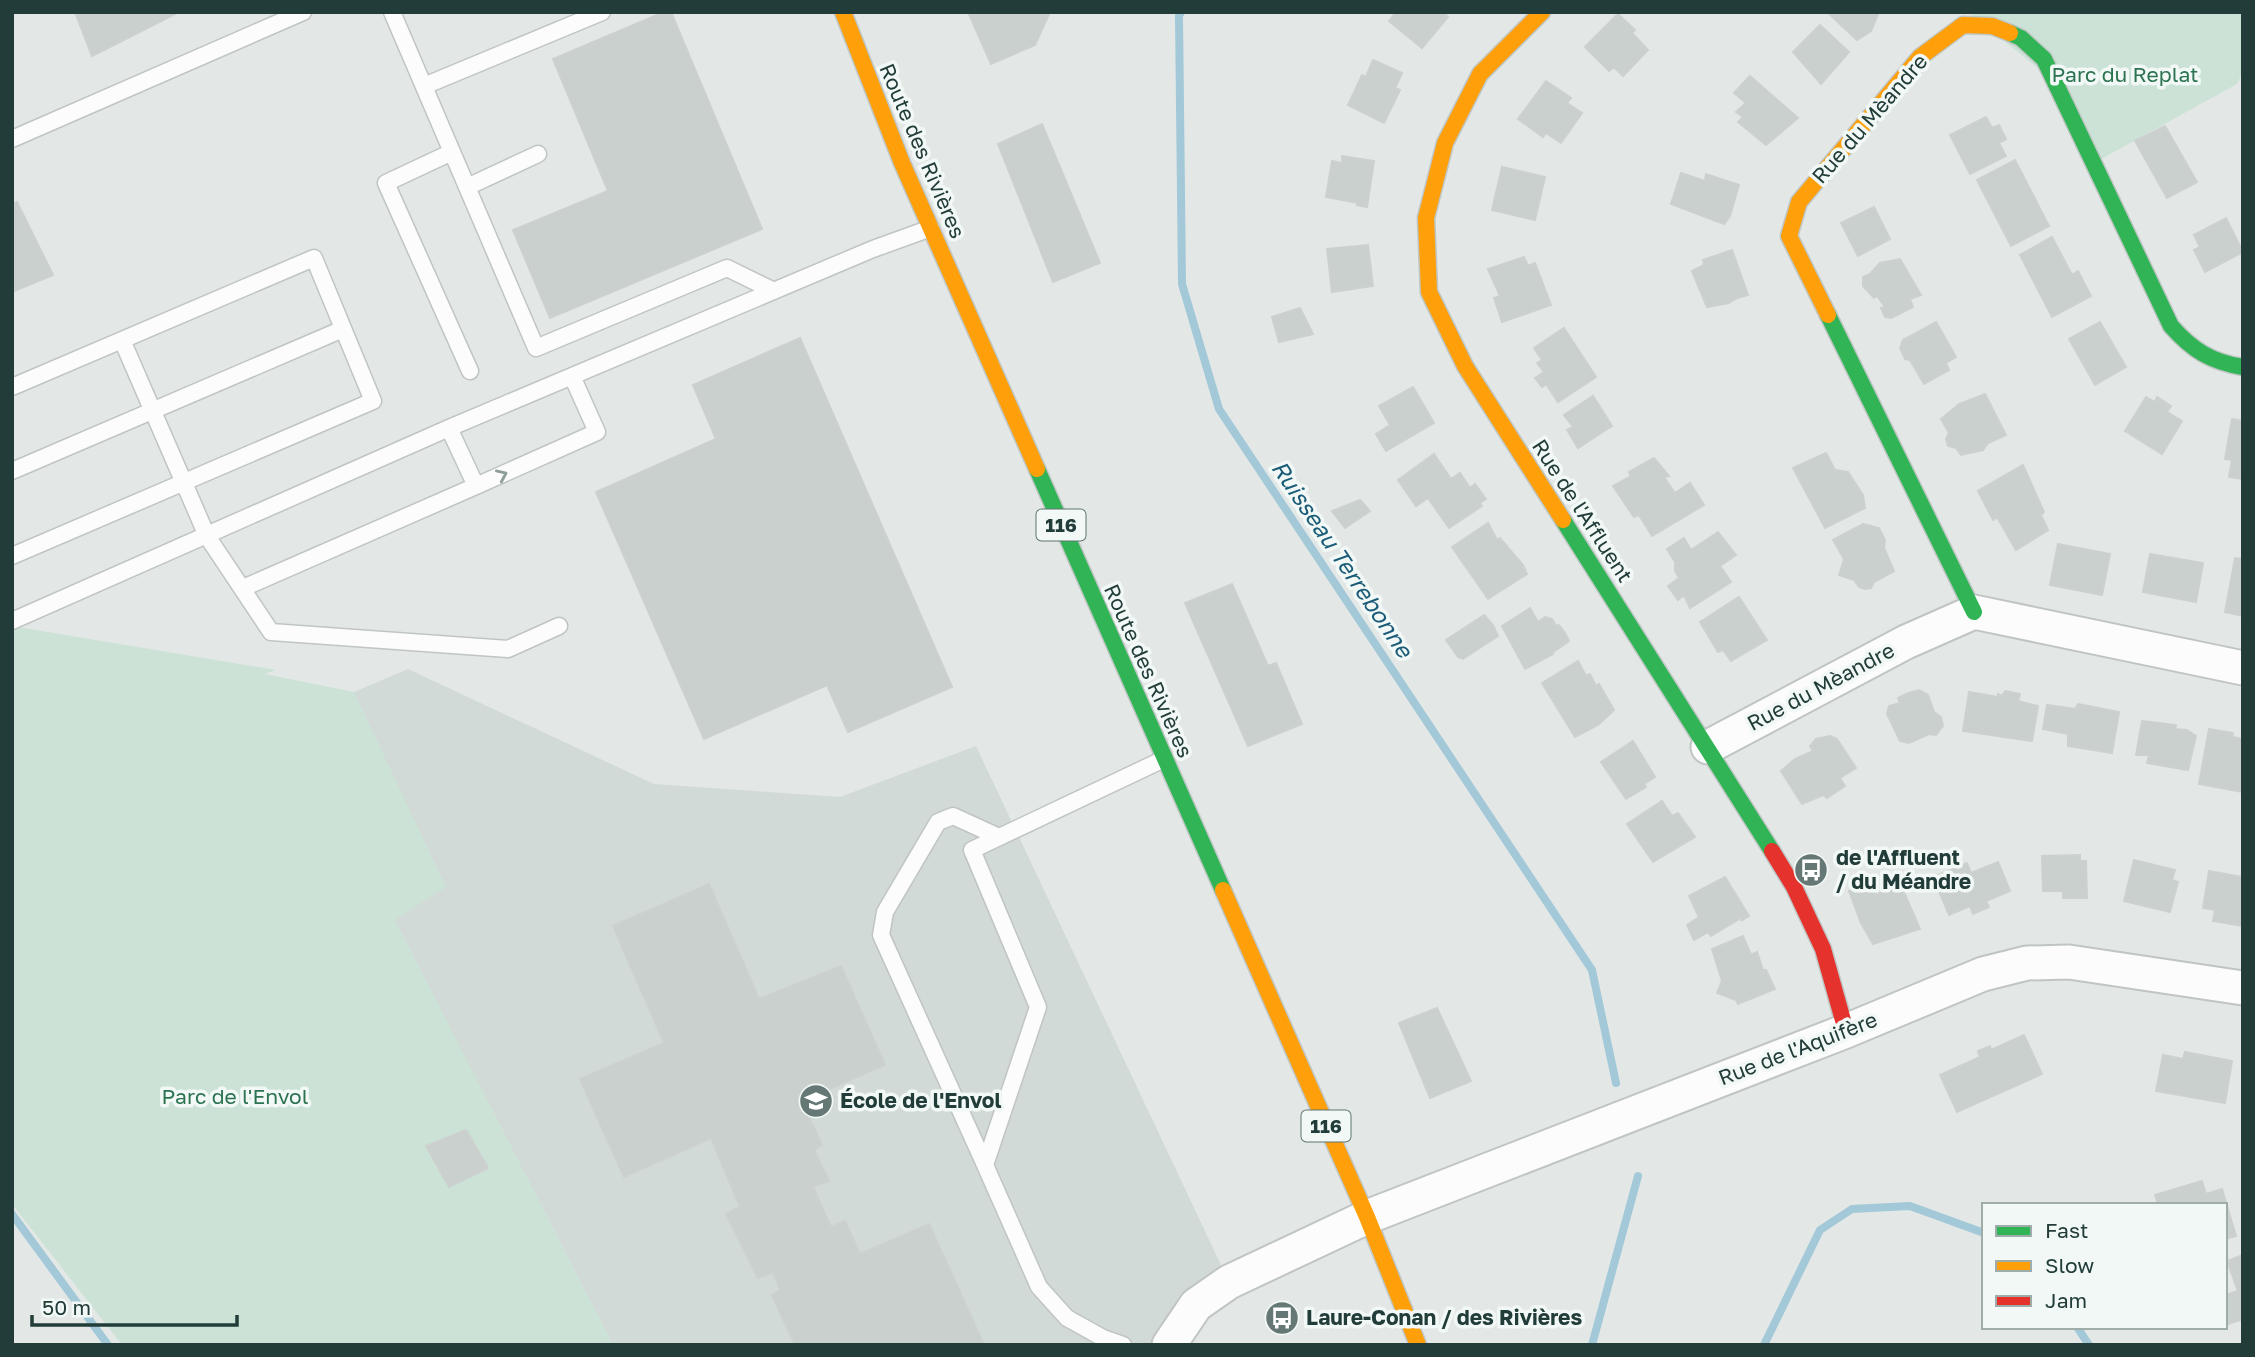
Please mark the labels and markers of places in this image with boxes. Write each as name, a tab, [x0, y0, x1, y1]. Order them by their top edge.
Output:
place label: de l'Affluent / du Méandre	[1836, 844, 1971, 894]
bus stop icon: de l'Affluent / du Méandre	[1792, 851, 1830, 889]
school or university icon: École de l'Envol	[797, 1082, 835, 1120]
place label: École de l'Envol	[840, 1087, 1001, 1113]
bus stop icon: Laure-Conan / des Rivières	[1263, 1299, 1301, 1337]
place label: Laure-Conan / des Rivières	[1306, 1304, 1582, 1330]

